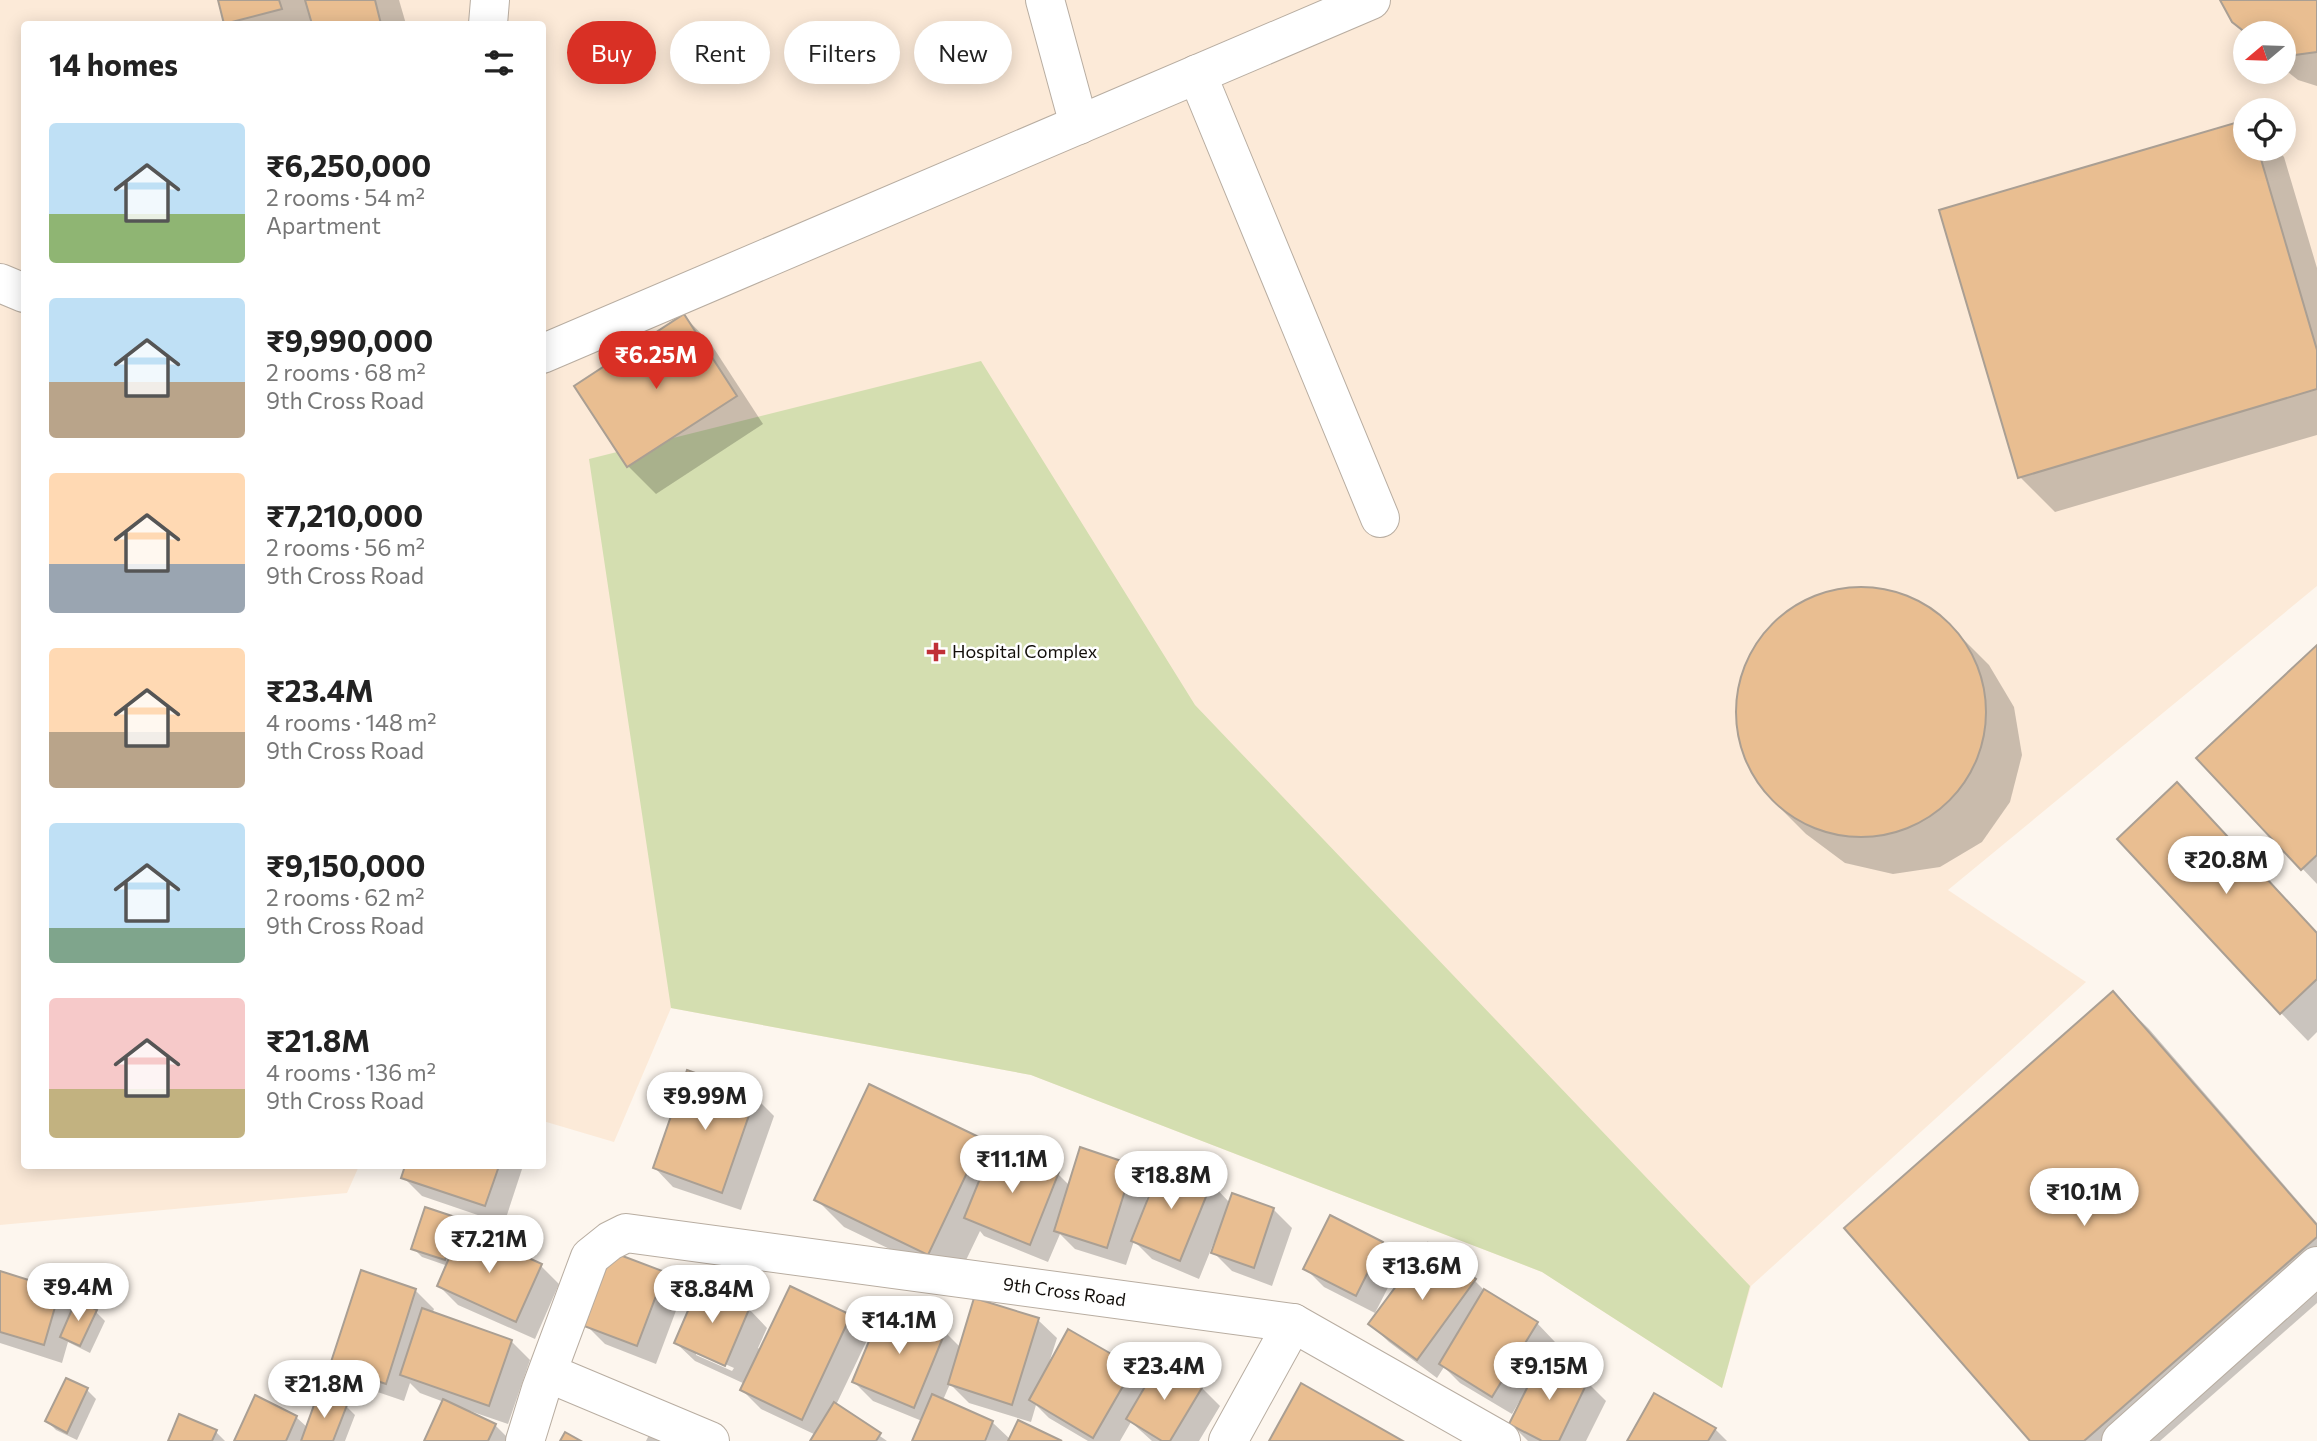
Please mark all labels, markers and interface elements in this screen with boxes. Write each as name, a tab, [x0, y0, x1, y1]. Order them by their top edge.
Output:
chip: Buy	[567, 21, 656, 84]
chip: Rent	[670, 21, 770, 84]
chip: Filters	[784, 21, 900, 84]
chip: New	[914, 21, 1012, 84]
north arrow	[2233, 21, 2296, 84]
map controls	[2233, 21, 2296, 161]
icon: filters	[480, 44, 518, 82]
text: 14 homes	[49, 45, 178, 82]
button: locate	[2233, 98, 2296, 161]
text: ₹6,250,000	[266, 146, 431, 183]
icon: home	[105, 151, 189, 235]
text: 2 rooms · 54 m²	[266, 183, 425, 211]
text: Apartment	[266, 211, 381, 239]
text: ₹9,990,000	[266, 321, 433, 358]
icon: home	[105, 326, 189, 410]
pin: ₹6.25M	[599, 332, 713, 391]
text: ₹6.25M	[615, 340, 697, 368]
text: 2 rooms · 68 m²	[266, 358, 426, 386]
text: 9th Cross Road	[266, 386, 424, 414]
text: ₹7,210,000	[266, 496, 423, 533]
icon: home	[105, 501, 189, 585]
text: 2 rooms · 56 m²	[266, 533, 425, 561]
text: 9th Cross Road	[266, 561, 424, 589]
place label: Hospital Complex	[952, 640, 1098, 662]
marker: Hospital Complex	[926, 642, 946, 662]
text: ₹23.4M	[266, 671, 374, 708]
icon: home	[105, 676, 189, 760]
text: 4 rooms · 148 m²	[266, 708, 437, 736]
text: 9th Cross Road	[266, 736, 424, 764]
pin: ₹20.8M	[2169, 836, 2283, 896]
text: ₹20.8M	[2184, 845, 2268, 873]
text: ₹9,150,000	[266, 846, 425, 883]
icon: home	[105, 851, 189, 935]
text: 2 rooms · 62 m²	[266, 883, 425, 911]
text: 9th Cross Road	[266, 911, 424, 939]
text: ₹21.8M	[266, 1021, 370, 1058]
icon: home	[105, 1026, 189, 1110]
text: 4 rooms · 136 m²	[266, 1058, 436, 1086]
pin: ₹9.99M	[648, 1072, 762, 1132]
text: ₹9.99M	[663, 1081, 747, 1109]
text: 9th Cross Road	[266, 1086, 424, 1114]
pin: ₹11.1M	[955, 1136, 1069, 1195]
text: ₹11.1M	[976, 1144, 1048, 1172]
pin: ₹18.8M	[1114, 1152, 1228, 1211]
text: ₹18.8M	[1131, 1160, 1211, 1188]
pin: ₹10.1M	[2027, 1168, 2141, 1228]
text: ₹10.1M	[2046, 1177, 2122, 1205]
pin: ₹7.21M	[432, 1216, 546, 1275]
text: ₹7.21M	[451, 1224, 527, 1252]
pin: ₹13.6M	[1365, 1242, 1479, 1302]
text: ₹13.6M	[1382, 1251, 1462, 1279]
pin: ₹9.4M	[29, 1264, 127, 1323]
pin: ₹8.84M	[655, 1266, 769, 1325]
text: ₹9.4M	[43, 1272, 113, 1300]
street label: 9th Cross Road	[1002, 1272, 1127, 1310]
text: ₹8.84M	[670, 1274, 754, 1302]
pin: ₹14.1M	[842, 1296, 956, 1356]
text: ₹14.1M	[861, 1305, 937, 1333]
pin: ₹23.4M	[1107, 1342, 1221, 1402]
pin: ₹9.15M	[1492, 1342, 1606, 1402]
text: ₹23.4M	[1123, 1351, 1205, 1379]
text: ₹9.15M	[1510, 1351, 1588, 1379]
pin: ₹21.8M	[267, 1360, 381, 1420]
text: ₹21.8M	[284, 1369, 364, 1397]

